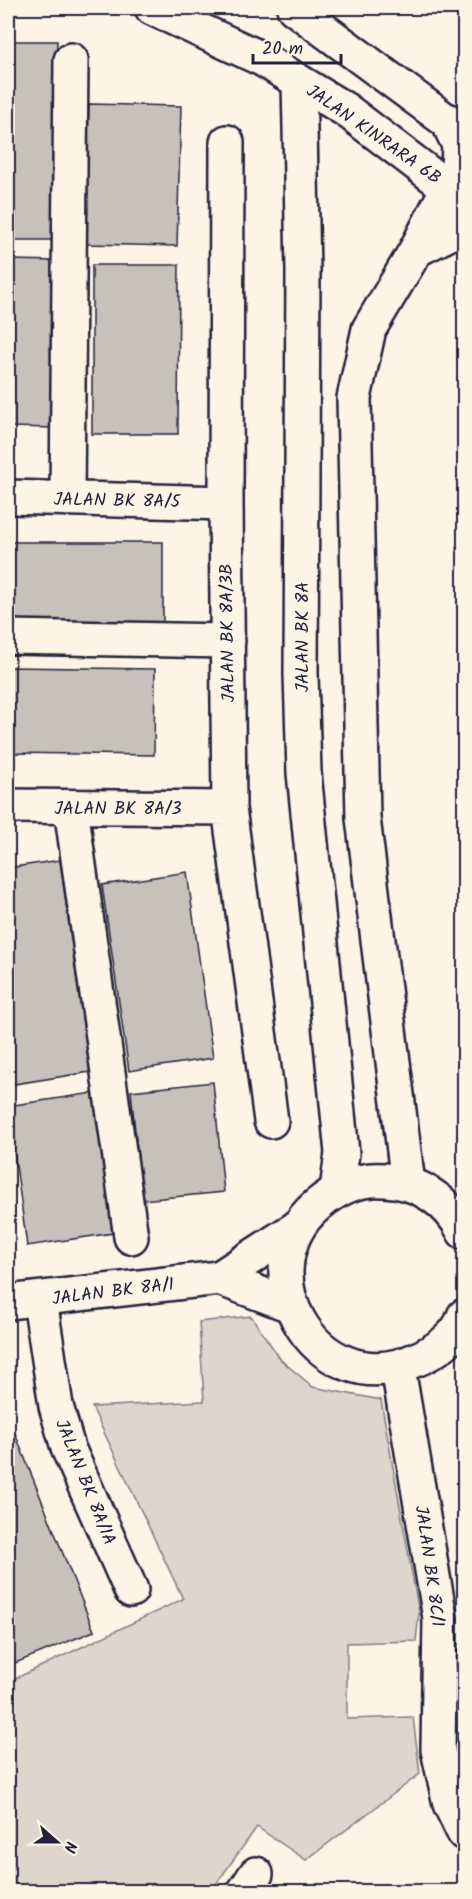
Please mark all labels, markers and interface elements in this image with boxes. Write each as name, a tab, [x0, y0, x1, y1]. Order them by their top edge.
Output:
scale bar	[253, 27, 342, 65]
text: 20 m	[262, 35, 303, 64]
street label: JALAN KINRARA 6B	[299, 78, 447, 193]
street label: JALAN BK 8A/5	[53, 486, 182, 517]
street label: JALAN BK 8A/3B	[213, 563, 244, 703]
street label: JALAN BK 8A	[289, 582, 318, 692]
street label: JALAN BK 8A/3	[54, 795, 182, 824]
street label: JALAN BK 8A/1	[51, 1271, 176, 1314]
street label: JALAN BK 8A/1A	[46, 1415, 123, 1550]
street label: JALAN BK 8C/1	[406, 1504, 451, 1629]
north arrow	[27, 1812, 87, 1872]
text: N	[56, 1838, 83, 1856]

